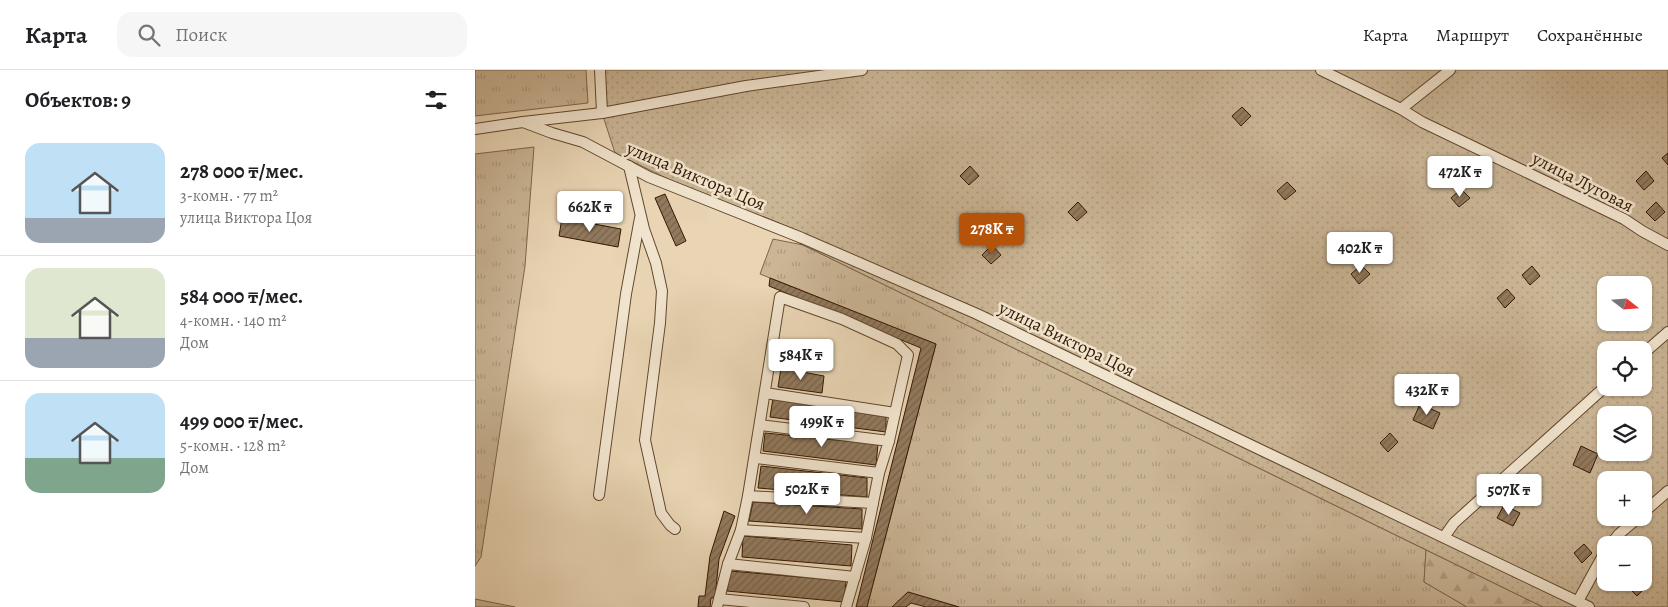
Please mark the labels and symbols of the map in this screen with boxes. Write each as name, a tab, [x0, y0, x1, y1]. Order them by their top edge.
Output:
street label: улица Виктора Цоя	[622, 136, 769, 216]
street label: улица Луговая	[1527, 146, 1638, 218]
pin: 472K ₸	[1419, 156, 1501, 198]
pin: 662K ₸	[549, 190, 631, 233]
pin: 278K ₸	[951, 212, 1033, 255]
pin: 402K ₸	[1319, 232, 1401, 274]
north arrow	[1597, 276, 1653, 331]
street label: улица Виктора Цоя	[994, 295, 1139, 382]
pin: 584K ₸	[760, 338, 842, 381]
pin: 432K ₸	[1386, 374, 1468, 416]
pin: 499K ₸	[781, 406, 863, 448]
pin: 502K ₸	[766, 472, 848, 515]
pin: 507K ₸	[1468, 474, 1550, 516]

